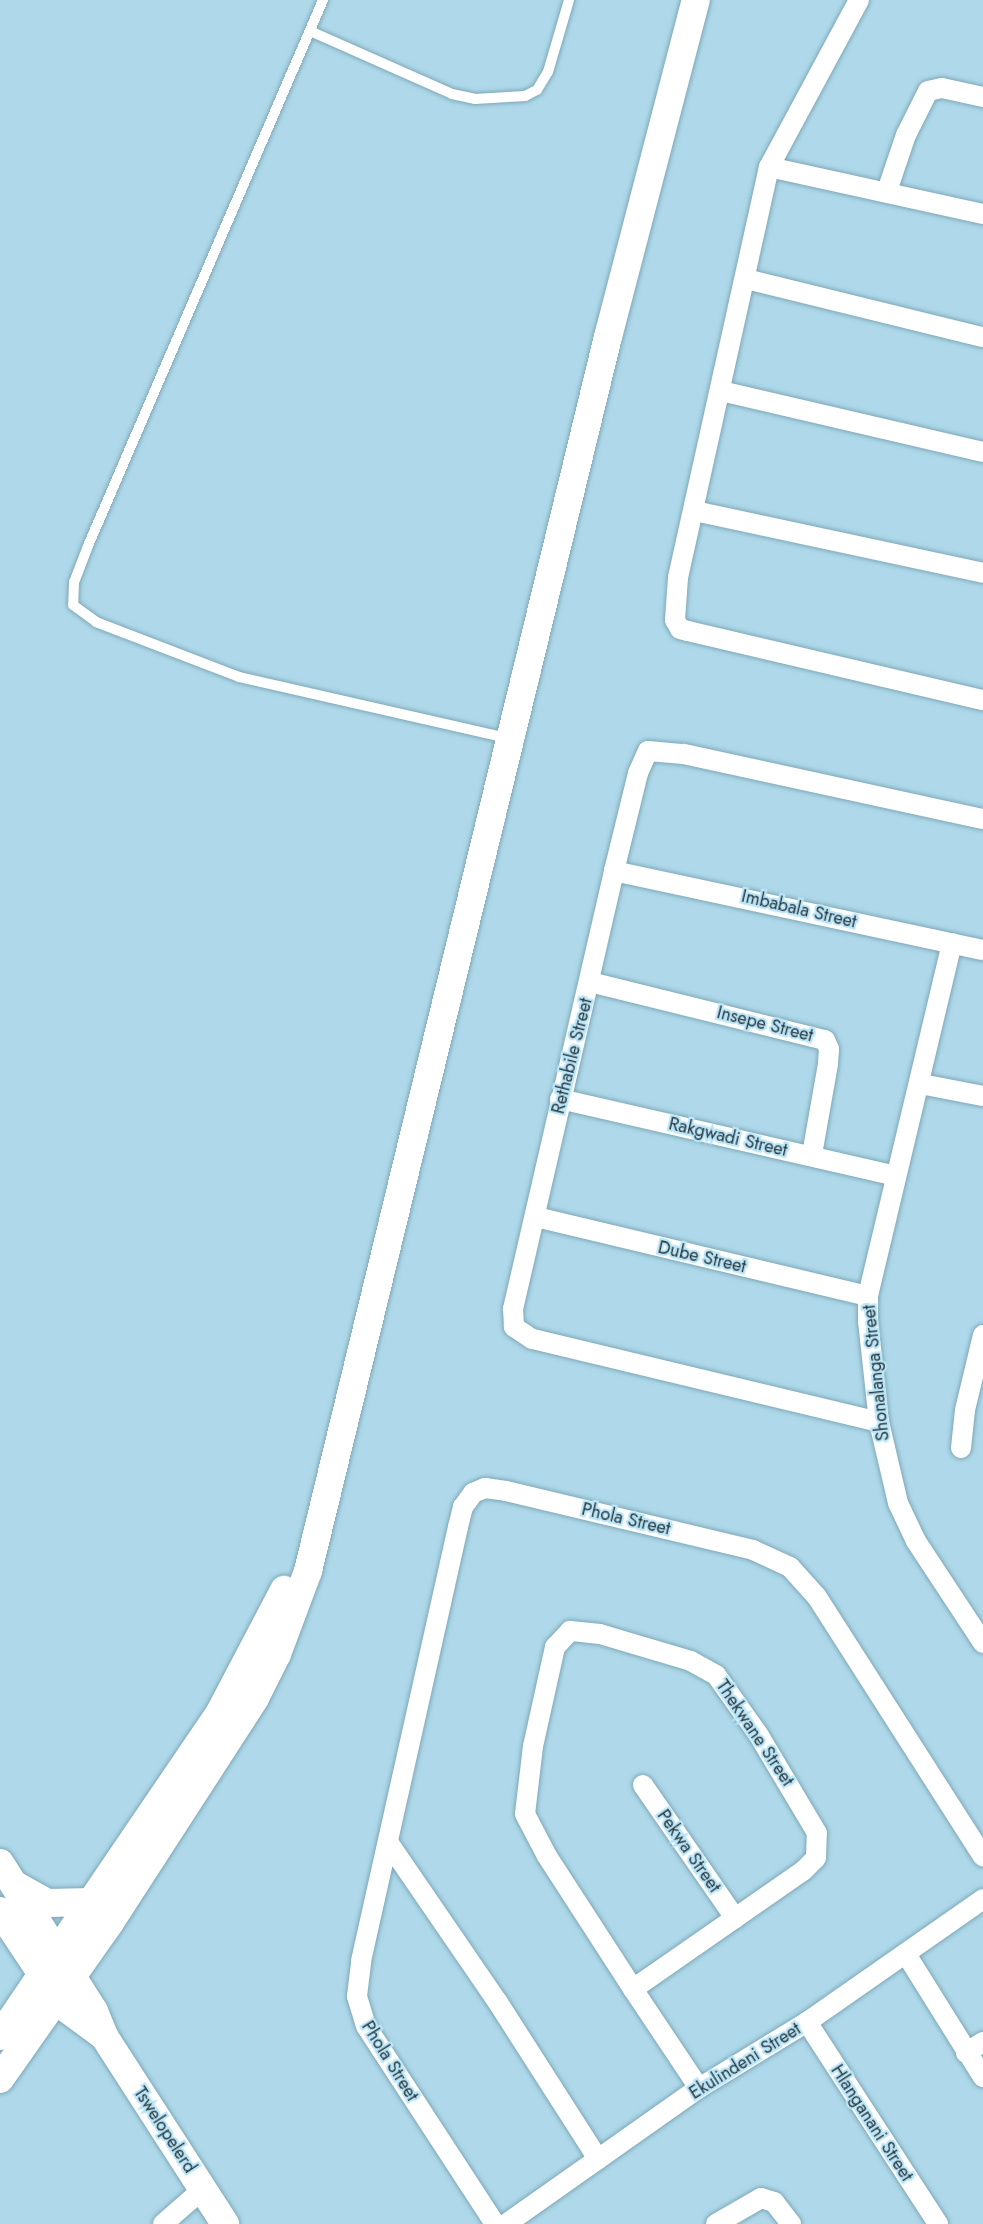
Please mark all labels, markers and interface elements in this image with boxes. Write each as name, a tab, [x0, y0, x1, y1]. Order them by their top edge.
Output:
street label: Imbabala Street	[739, 885, 859, 933]
street label: Rethabile Street	[547, 996, 597, 1116]
street label: Insepe Street	[715, 1002, 815, 1046]
street label: Rakgwadi Street	[667, 1113, 789, 1161]
street label: Dube Street	[656, 1236, 748, 1278]
street label: Shonalanga Street	[858, 1304, 894, 1442]
street label: Phola Street	[580, 1498, 672, 1540]
street label: Thekwane Street	[712, 1676, 798, 1790]
street label: Pekwa Street	[653, 1805, 725, 1897]
street label: Phola Street	[357, 2017, 423, 2105]
street label: Ekulindeni Street	[685, 2018, 805, 2104]
street label: Hlanganani Street	[826, 2061, 918, 2185]
street label: Tswelopelerd	[129, 2083, 201, 2177]

